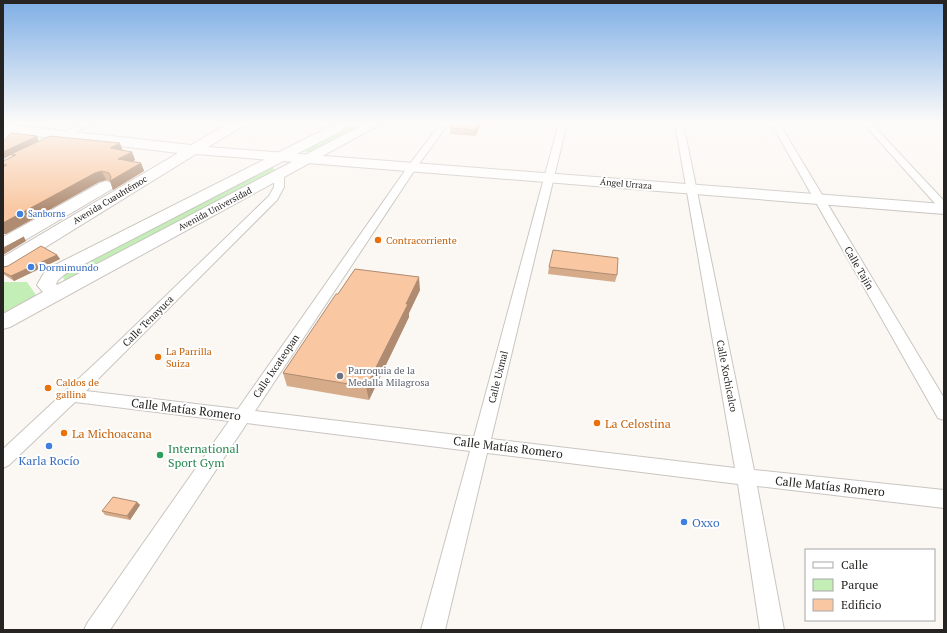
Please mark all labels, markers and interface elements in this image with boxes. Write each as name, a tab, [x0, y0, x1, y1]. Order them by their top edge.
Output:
street label: Avenida Cuauhtémoc	[70, 173, 150, 227]
street label: Ángel Urraza	[600, 176, 653, 192]
street label: Avenida Universidad	[176, 184, 254, 234]
place label: Sanborns	[28, 208, 65, 220]
marker: Sanborns	[15, 209, 25, 219]
place label: Contracorriente	[386, 234, 457, 247]
marker: Contracorriente	[373, 235, 383, 245]
street label: Calle Tajín	[841, 244, 877, 292]
place label: Dormimundo	[39, 261, 99, 274]
marker: Dormimundo	[26, 262, 36, 272]
street label: Calle Tenayuca	[120, 293, 176, 349]
street label: Calle Ixcateopan	[250, 332, 302, 400]
street label: Calle Xochicalco	[714, 339, 740, 414]
place label: La Parrilla Suiza	[166, 345, 212, 370]
street label: Calle Uxmal	[485, 349, 511, 405]
marker: La Parrilla Suiza	[153, 352, 163, 362]
place label: Parroquia de la Medalla Milagrosa	[348, 364, 430, 389]
marker: Parroquia de la Medalla Milagrosa	[335, 371, 345, 381]
place label: Caldos de gallina	[56, 376, 99, 401]
marker: Caldos de gallina	[43, 383, 53, 393]
street label: Calle Matías Romero	[130, 395, 242, 423]
place label: La Celostina	[605, 416, 671, 431]
marker: La Celostina	[592, 418, 602, 428]
place label: La Michoacana	[72, 426, 152, 441]
marker: La Michoacana	[59, 428, 69, 438]
street label: Calle Matías Romero	[452, 433, 564, 461]
marker: Karla Rocío	[44, 441, 54, 451]
place label: International Sport Gym	[168, 441, 240, 470]
marker: International Sport Gym	[155, 450, 165, 460]
place label: Karla Rocío	[19, 453, 80, 468]
street label: Calle Matías Romero	[774, 473, 886, 499]
place label: Oxxo	[692, 515, 720, 530]
marker: Oxxo	[679, 517, 689, 527]
legend	[805, 549, 935, 621]
text: Calle	[841, 557, 868, 572]
text: Parque	[841, 577, 878, 592]
text: Edificio	[841, 597, 882, 612]

